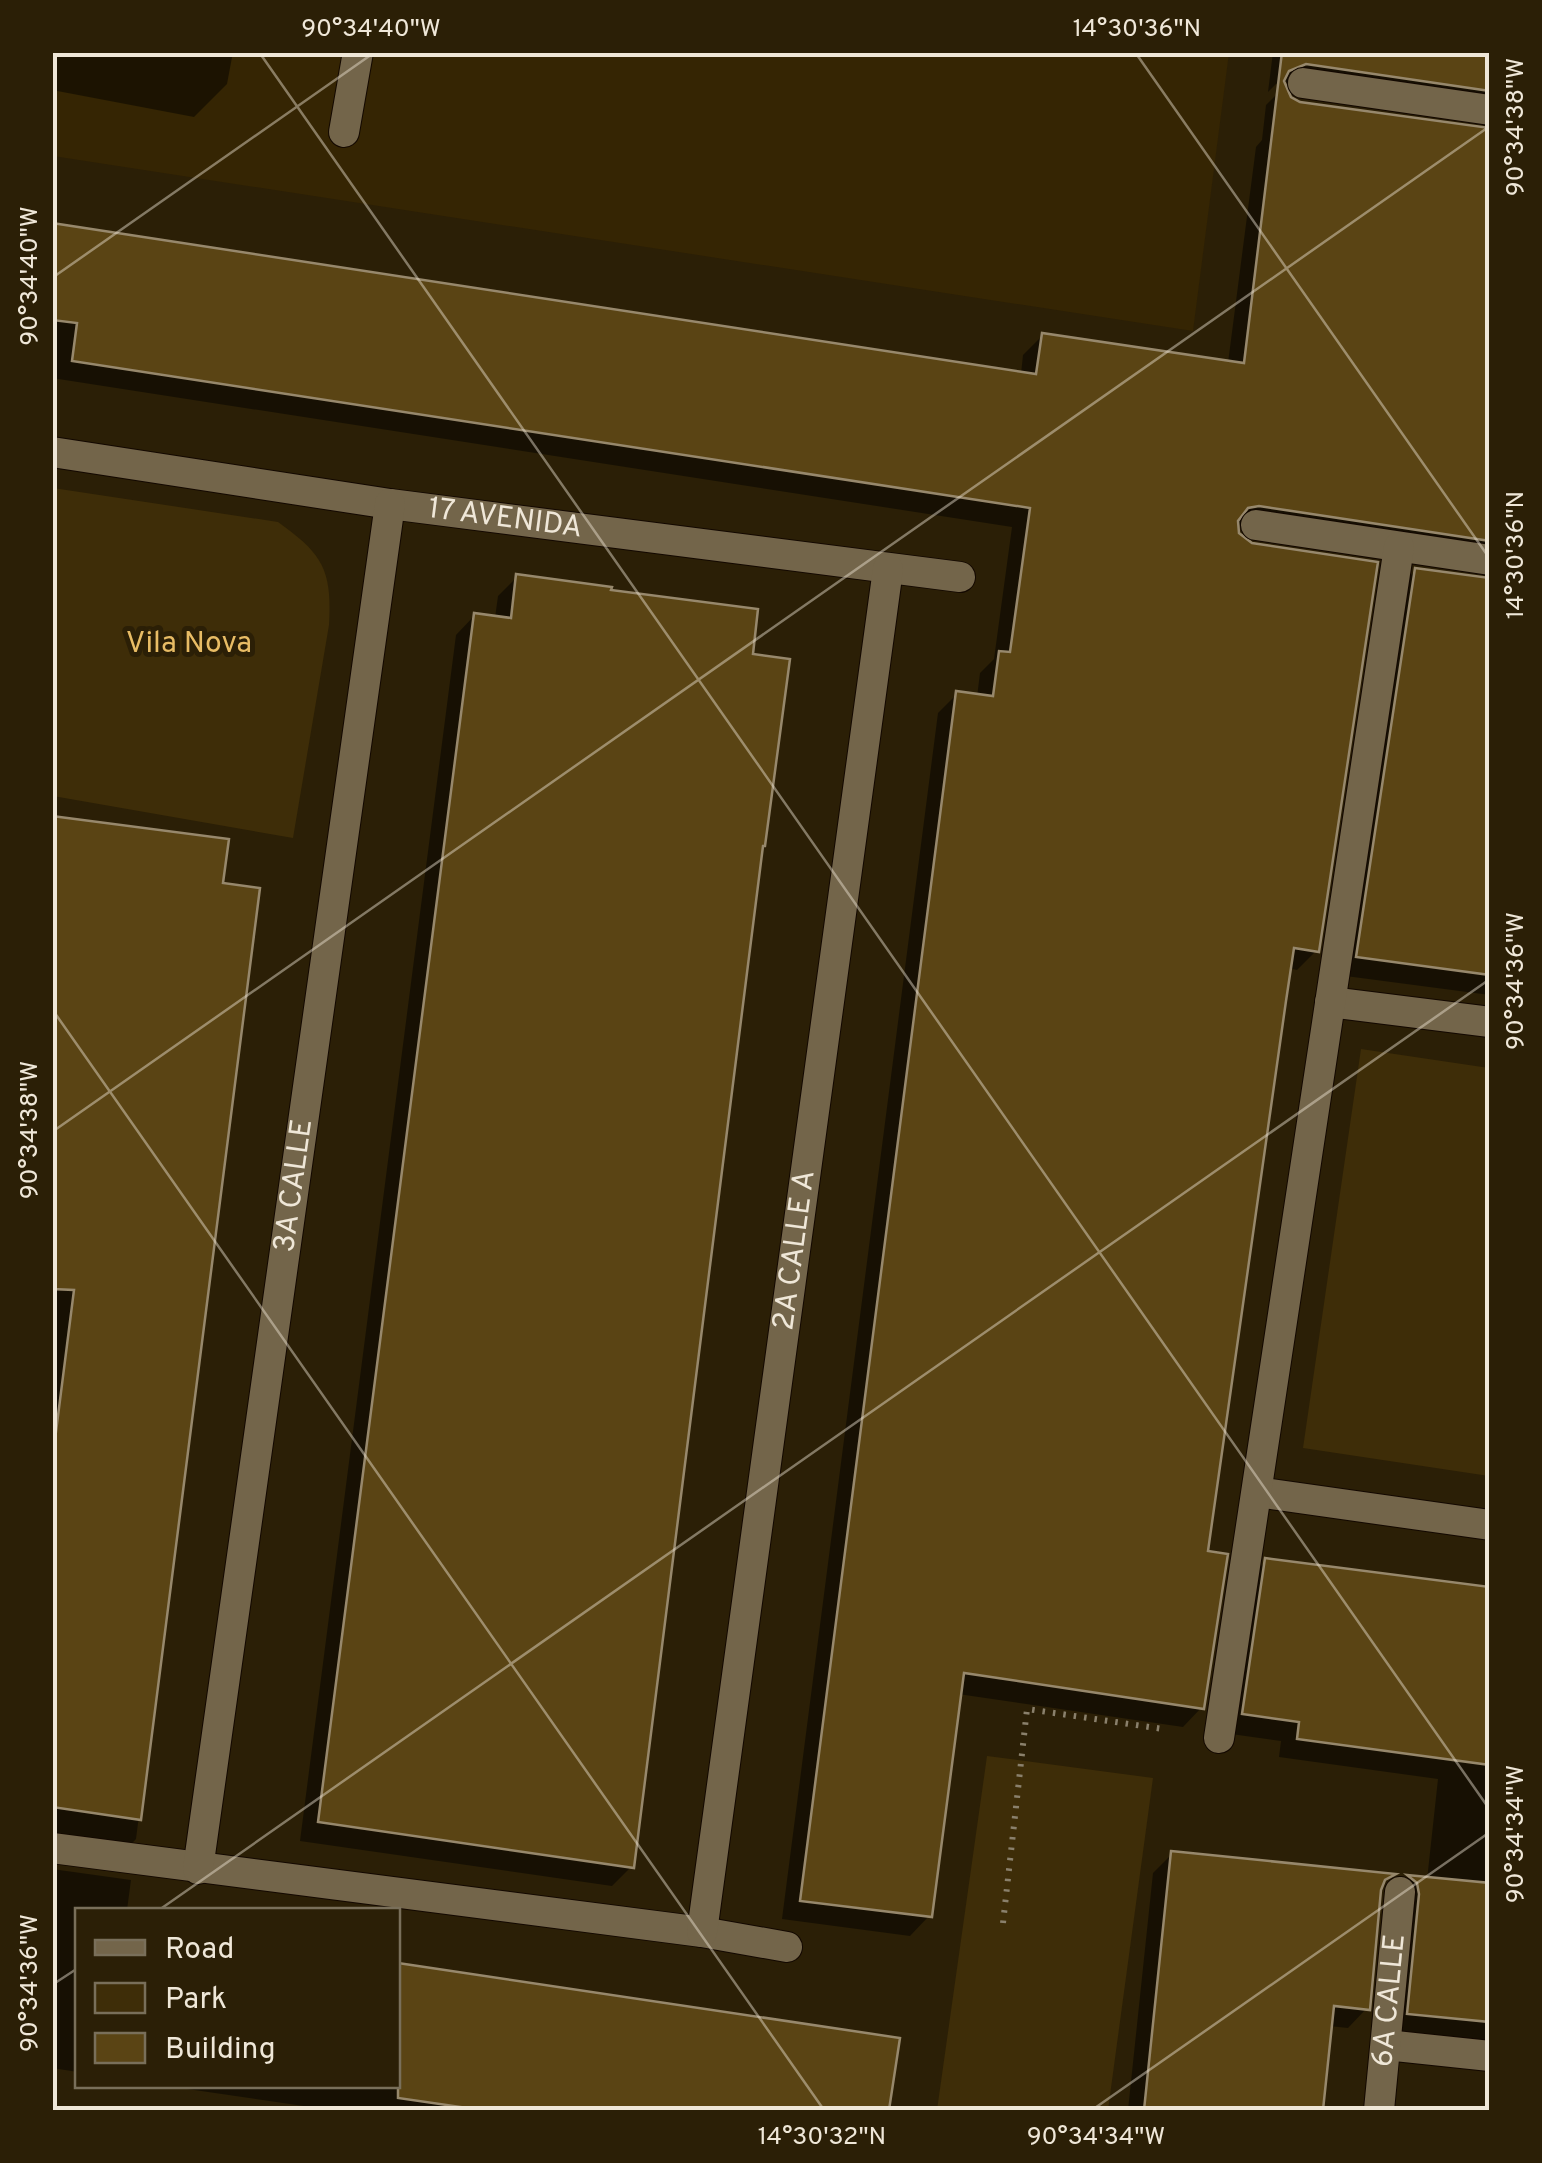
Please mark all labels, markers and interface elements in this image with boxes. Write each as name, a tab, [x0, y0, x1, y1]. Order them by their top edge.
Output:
text: 90°34'40"W	[301, 14, 441, 46]
text: 14°30'36"N	[1073, 14, 1201, 46]
text: 90°34'38"W	[1501, 58, 1533, 196]
text: 90°34'40"W	[15, 206, 47, 346]
street label: 17 AVENIDA	[426, 491, 584, 547]
text: 14°30'36"N	[1501, 491, 1533, 619]
park label: Vila Nova	[126, 626, 252, 663]
text: 90°34'36"W	[1501, 912, 1533, 1050]
text: 90°34'38"W	[15, 1061, 47, 1199]
street label: 3A CALLE	[266, 1117, 322, 1255]
street label: 2A CALLE A	[766, 1168, 824, 1333]
text: 90°34'34"W	[1501, 1765, 1533, 1903]
legend	[75, 1908, 400, 2088]
text: 90°34'36"W	[15, 1914, 47, 2052]
text: Road	[165, 1932, 234, 1969]
street label: 6A CALLE	[1365, 1932, 1414, 2069]
text: Park	[165, 1982, 227, 2019]
text: Building	[165, 2032, 276, 2069]
text: 14°30'32"N	[758, 2122, 886, 2154]
text: 90°34'34"W	[1027, 2122, 1165, 2154]

